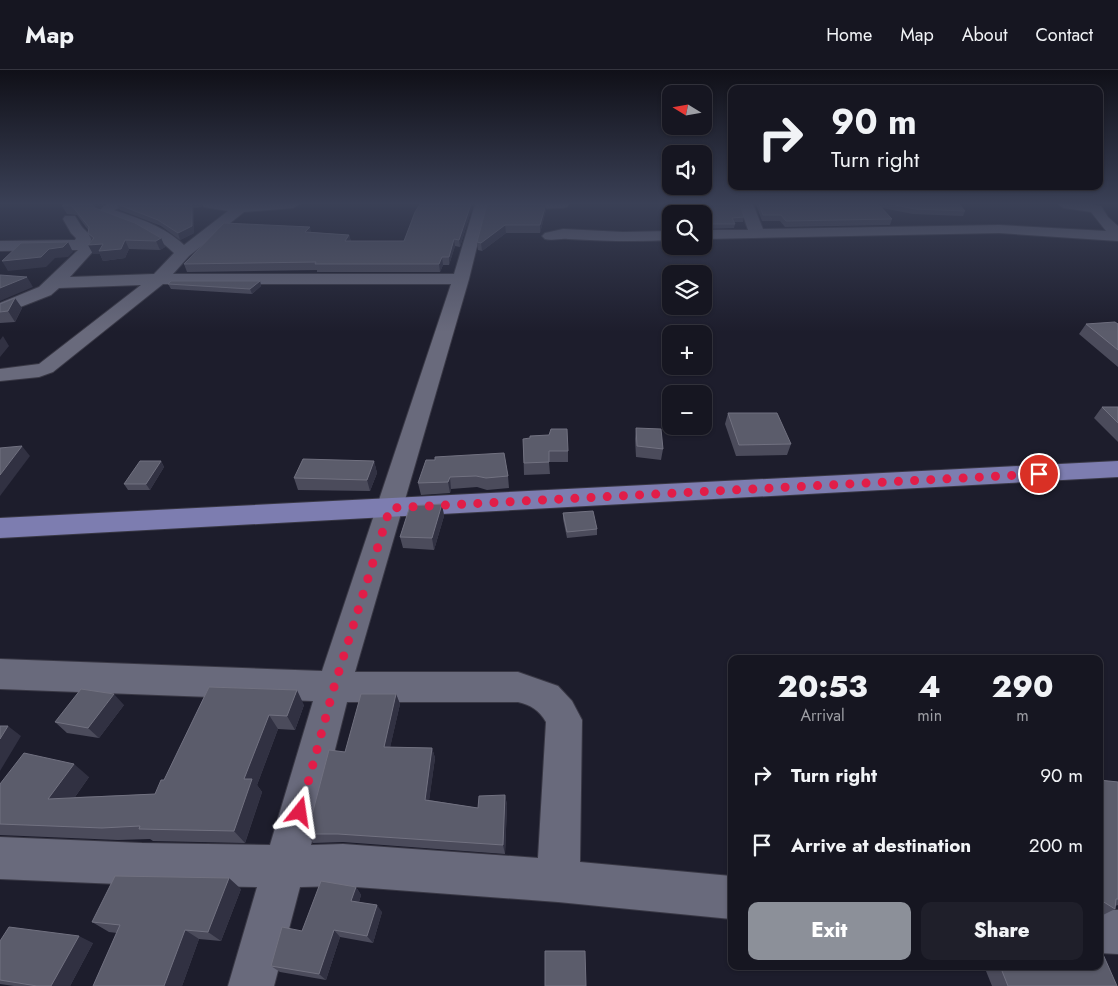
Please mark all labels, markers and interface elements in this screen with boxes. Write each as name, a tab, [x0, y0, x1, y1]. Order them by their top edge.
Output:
text: Map	[25, 17, 74, 52]
text: Home	[826, 22, 872, 48]
text: Map	[900, 22, 934, 48]
text: About	[962, 22, 1007, 48]
text: Contact	[1035, 22, 1093, 48]
north arrow	[662, 85, 712, 135]
map controls	[662, 85, 712, 435]
text: 90 m	[831, 97, 917, 147]
icon: right	[748, 105, 813, 170]
text: Turn right	[831, 143, 919, 175]
button: sound	[662, 145, 712, 195]
button: search	[662, 205, 712, 255]
button: layers	[662, 265, 712, 315]
button: +	[662, 325, 712, 375]
button: −	[662, 385, 712, 435]
pin	[1018, 453, 1060, 495]
icon: arrive	[1025, 460, 1053, 488]
text: 20:53	[778, 665, 868, 708]
text: 4	[919, 665, 941, 708]
text: 290	[992, 665, 1053, 708]
text: Arrival	[801, 704, 845, 727]
text: min	[917, 704, 942, 727]
text: m	[1016, 704, 1029, 727]
icon: right	[748, 761, 776, 789]
text: Turn right	[791, 762, 877, 789]
text: 90 m	[1040, 762, 1083, 789]
position arrow	[273, 785, 325, 837]
icon: arrive	[748, 831, 776, 859]
text: Arrive at destination	[791, 832, 971, 859]
text: 200 m	[1029, 832, 1083, 859]
button: Exit	[748, 902, 911, 960]
button: Share	[921, 902, 1083, 960]

